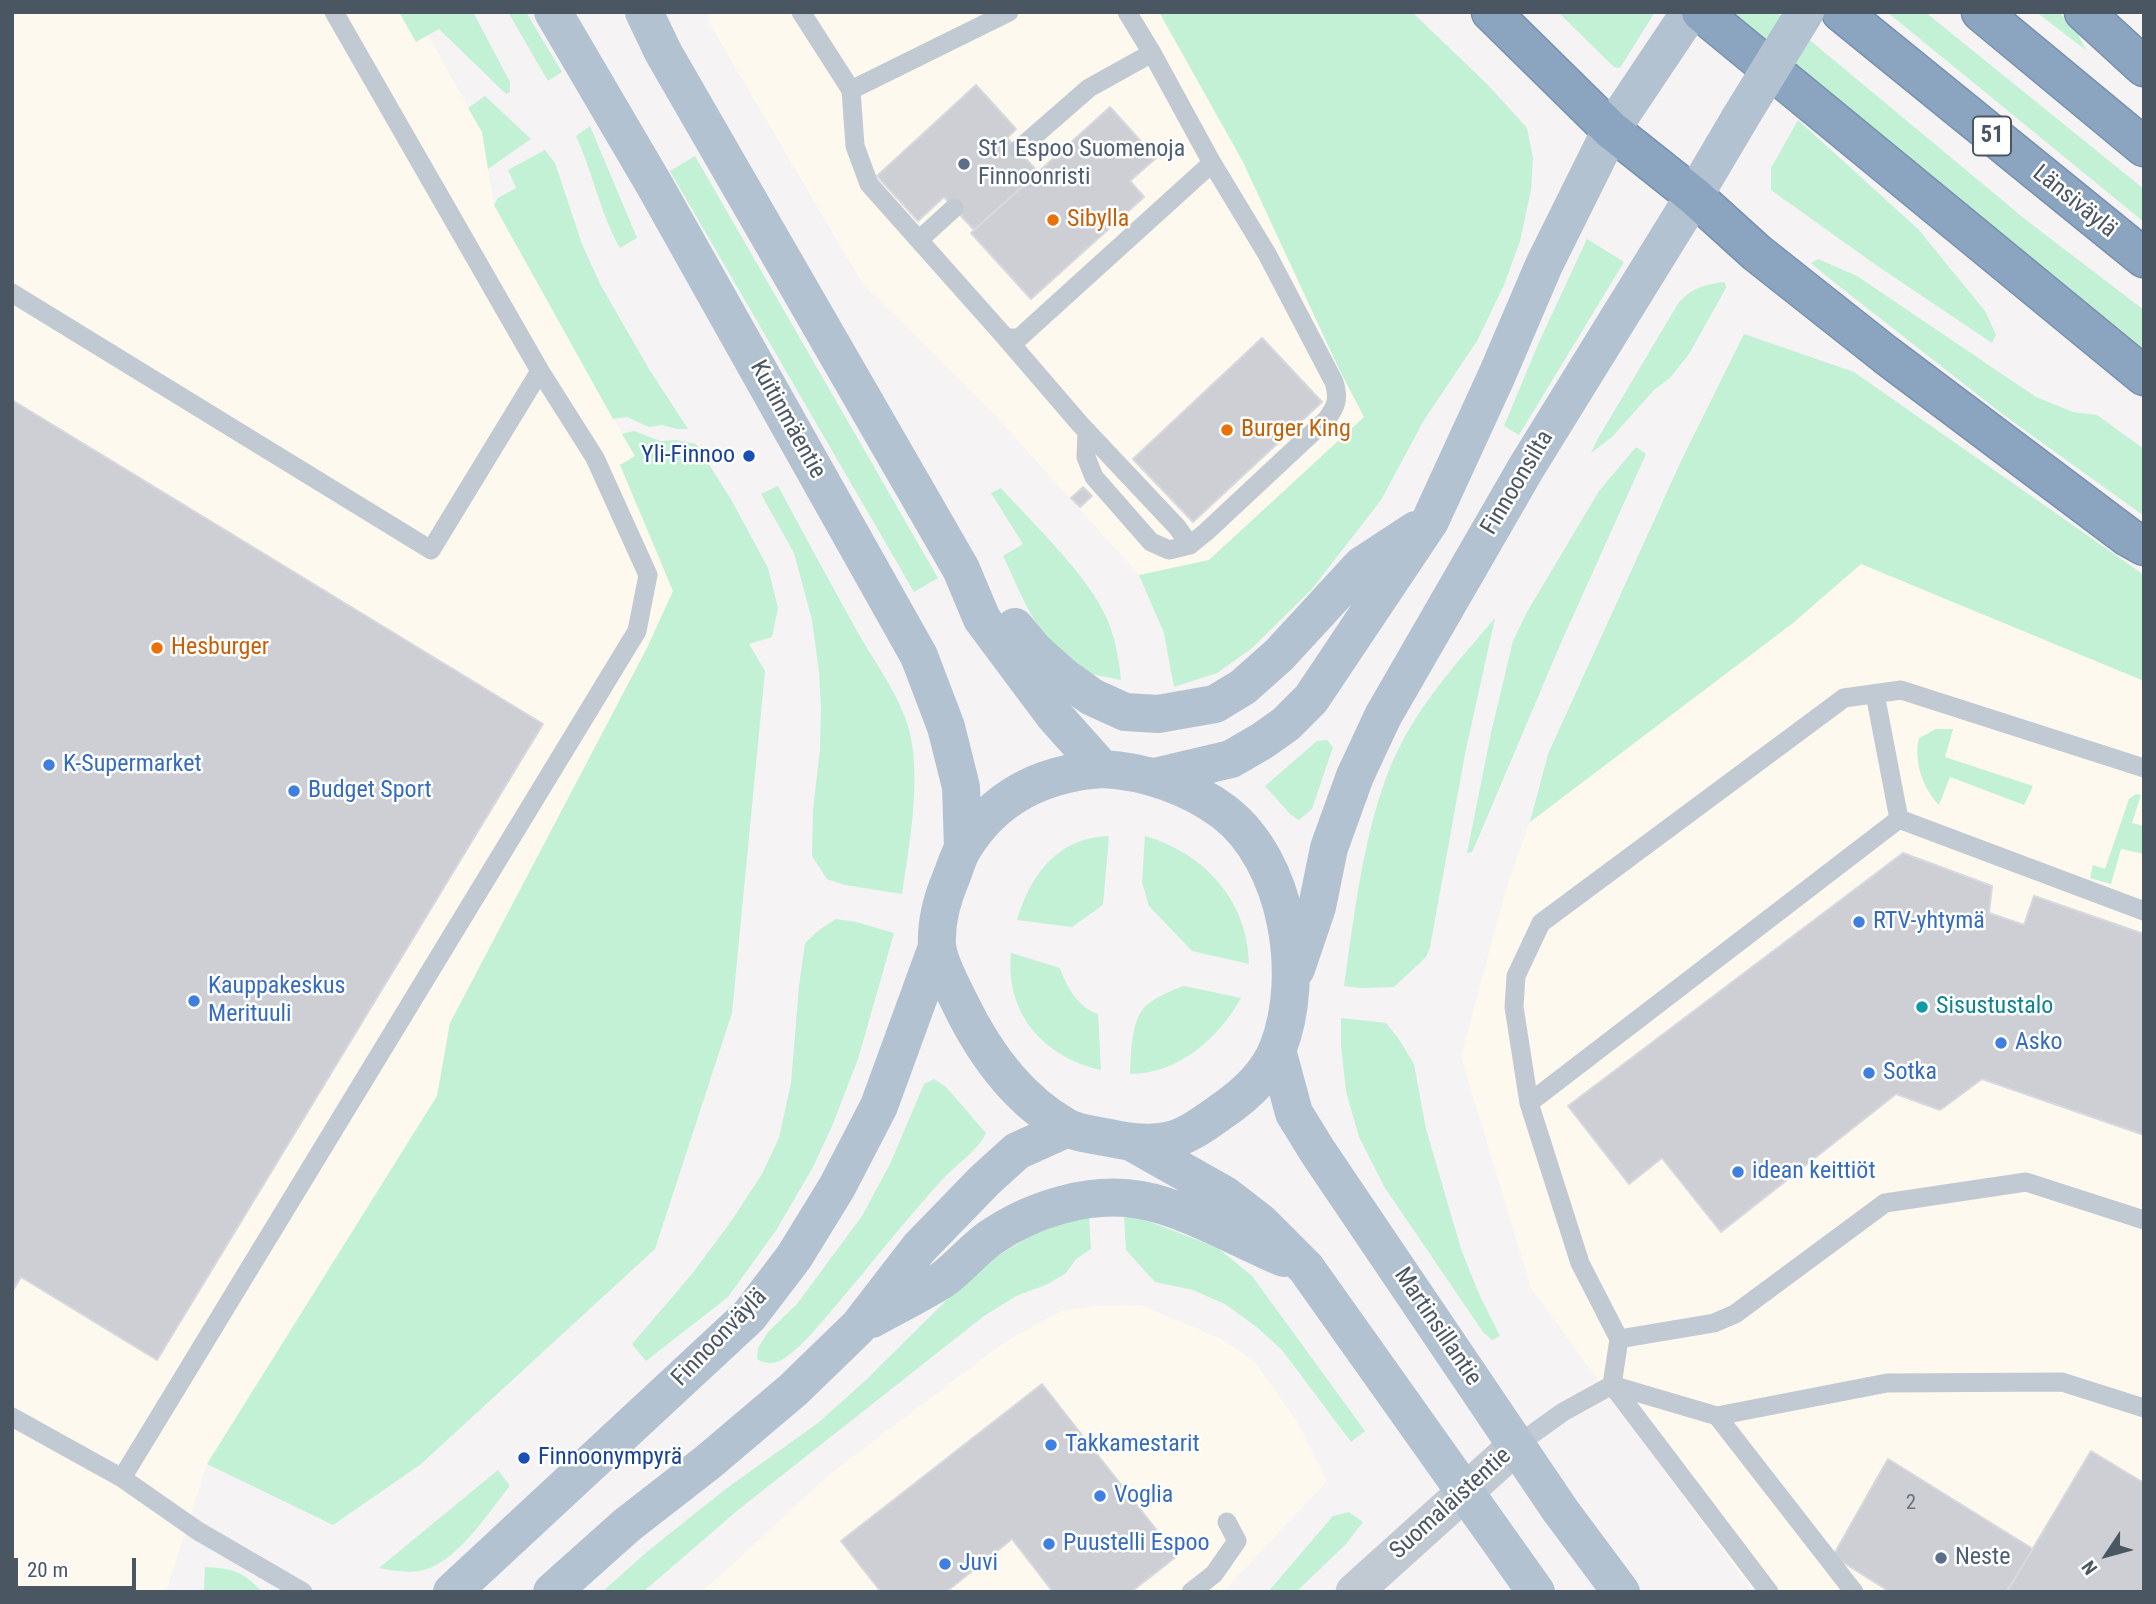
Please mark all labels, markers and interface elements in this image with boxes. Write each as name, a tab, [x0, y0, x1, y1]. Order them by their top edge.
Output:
road number: 51	[1973, 116, 2011, 155]
place label: St1 Espoo Suomenoja Finnoonristi	[978, 136, 1185, 192]
marker: St1 Espoo Suomenoja Finnoonristi	[956, 156, 972, 172]
street label: Länsiväylä	[2026, 160, 2122, 244]
place label: Sibylla	[1067, 206, 1129, 234]
marker: Sibylla	[1045, 212, 1061, 228]
street label: Kuitinmäentie	[743, 356, 831, 484]
place label: Burger King	[1241, 416, 1351, 444]
marker: Burger King	[1219, 422, 1235, 438]
street label: Finnoonsilta	[1476, 426, 1560, 540]
place label: Yli-Finnoo	[641, 442, 735, 470]
marker: Yli-Finnoo	[741, 448, 757, 464]
place label: Hesburger	[171, 634, 269, 662]
marker: Hesburger	[149, 640, 165, 656]
place label: K-Supermarket	[63, 751, 202, 779]
marker: K-Supermarket	[41, 757, 57, 773]
place label: Budget Sport	[308, 777, 432, 805]
marker: Budget Sport	[286, 783, 302, 799]
place label: RTV-yhtymä	[1873, 908, 1985, 936]
marker: RTV-yhtymä	[1851, 914, 1867, 930]
place label: Kauppakeskus Merituuli	[208, 973, 345, 1029]
marker: Kauppakeskus Merituuli	[186, 993, 202, 1009]
place label: Sisustustalo	[1936, 993, 2053, 1021]
marker: Sisustustalo	[1914, 999, 1930, 1015]
place label: Asko	[2015, 1029, 2063, 1057]
marker: Asko	[1993, 1035, 2009, 1051]
place label: Sotka	[1883, 1059, 1937, 1087]
marker: Sotka	[1861, 1065, 1877, 1081]
place label: idean keittiöt	[1752, 1158, 1875, 1186]
marker: idean keittiöt	[1730, 1164, 1746, 1180]
street label: Martinsillantie	[1387, 1262, 1487, 1392]
street label: Finnoonväylä	[666, 1283, 774, 1393]
place label: Takkamestarit	[1065, 1431, 1200, 1459]
marker: Takkamestarit	[1043, 1437, 1059, 1453]
street label: Suomalaistentie	[1385, 1442, 1517, 1566]
place label: Finnoonympyrä	[538, 1444, 682, 1472]
marker: Finnoonympyrä	[516, 1450, 532, 1466]
place label: Voglia	[1114, 1482, 1173, 1510]
marker: Voglia	[1092, 1488, 1108, 1504]
house number: 2	[1906, 1491, 1916, 1517]
north arrow	[2072, 1520, 2142, 1590]
place label: Puustelli Espoo	[1063, 1530, 1210, 1558]
marker: Puustelli Espoo	[1041, 1536, 1057, 1552]
scale bar	[18, 1544, 140, 1588]
place label: Neste	[1955, 1544, 2010, 1572]
place label: Juvi	[959, 1550, 998, 1578]
marker: Neste	[1933, 1550, 1949, 1566]
marker: Juvi	[937, 1556, 953, 1572]
text: N	[2077, 1556, 2102, 1579]
text: 20 m	[27, 1558, 68, 1582]

